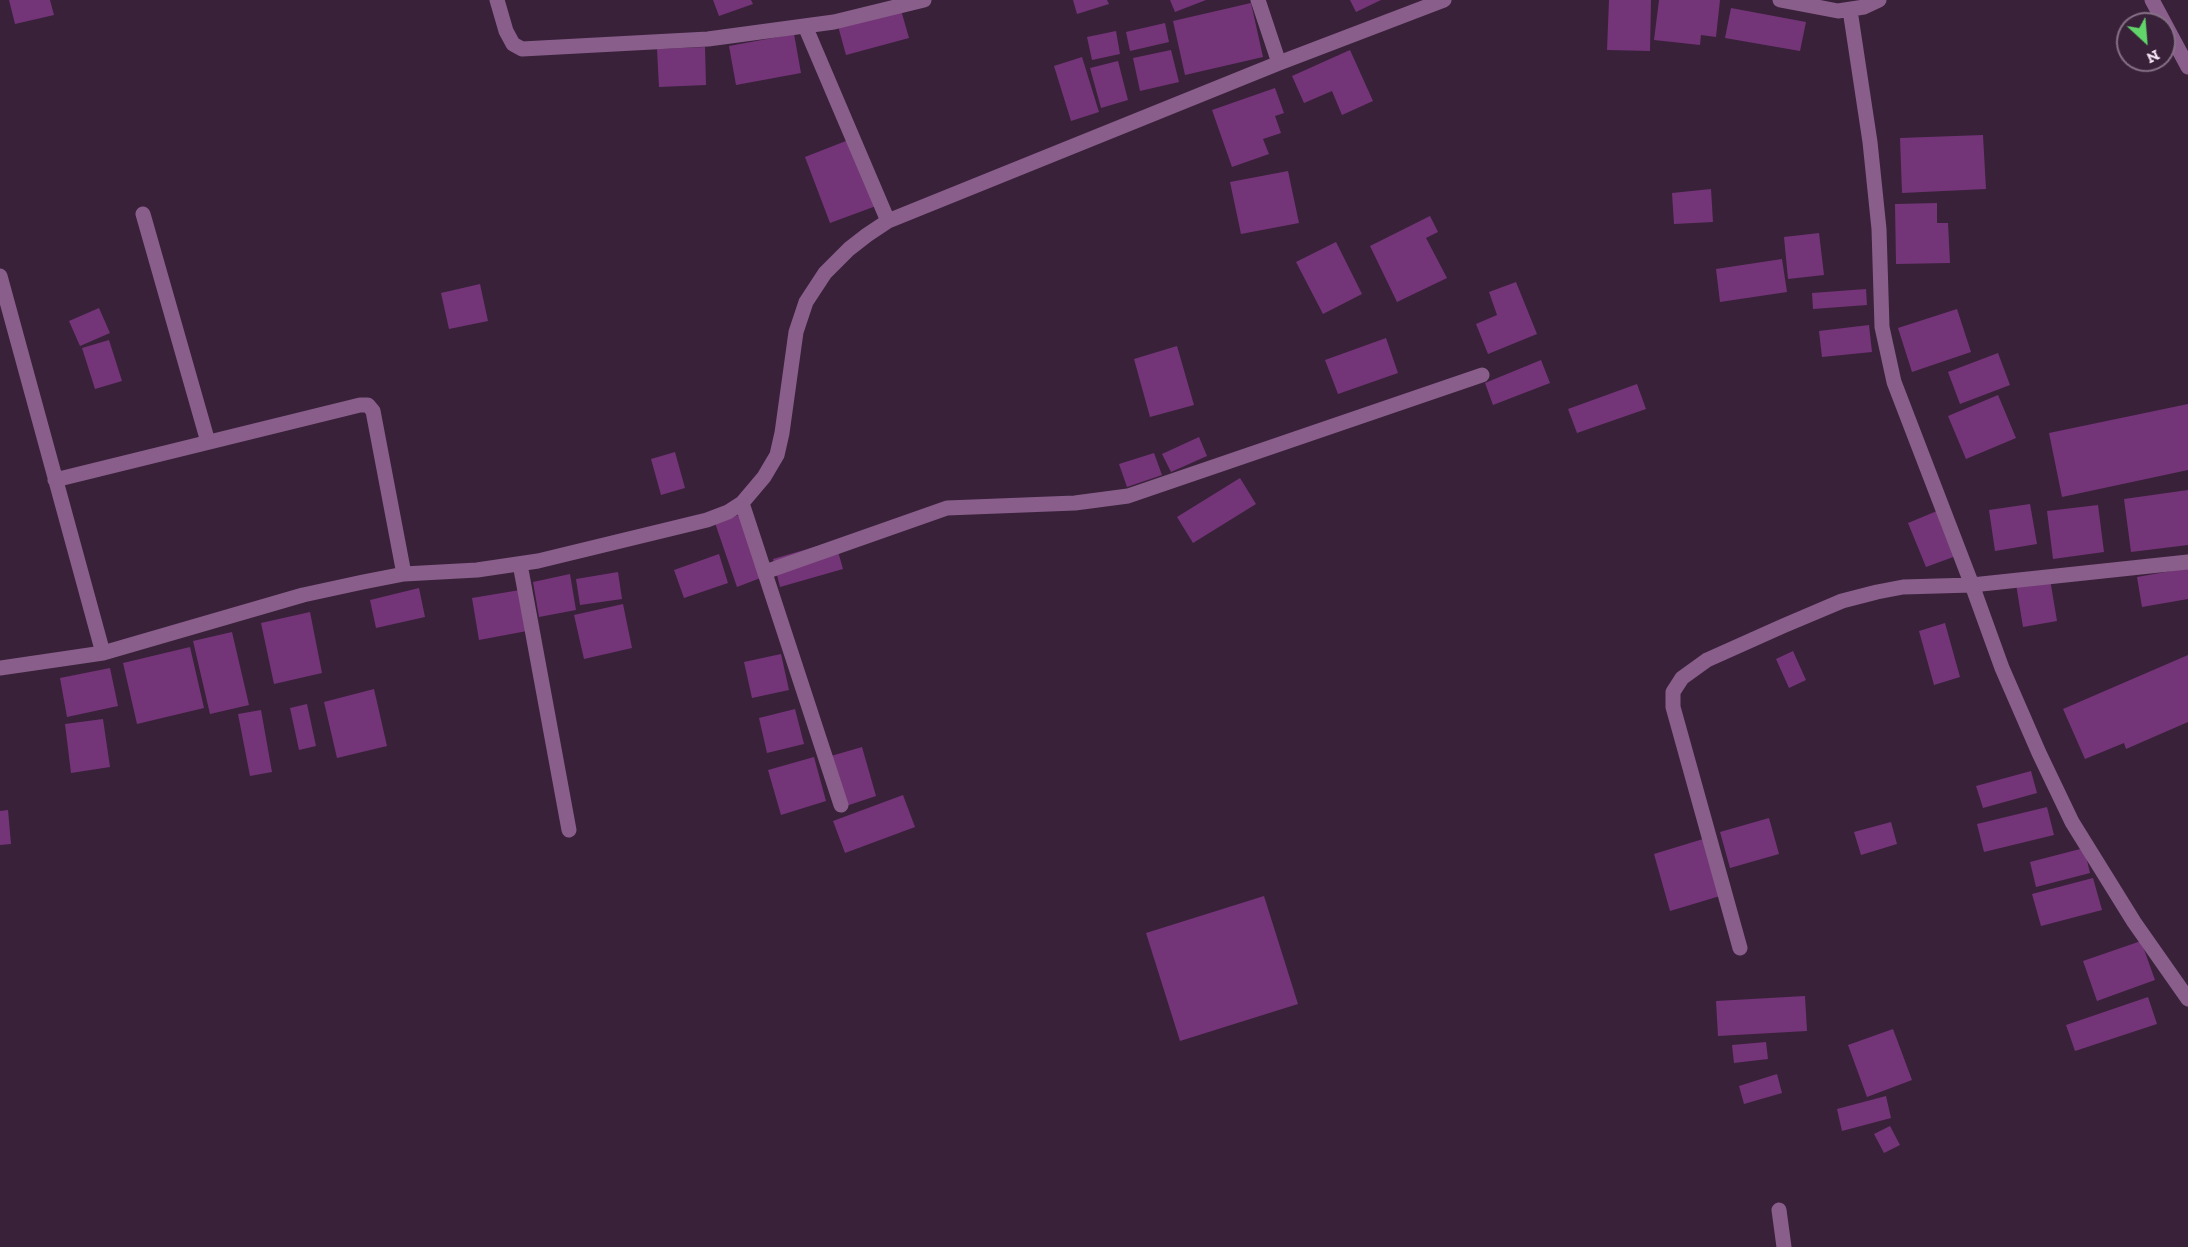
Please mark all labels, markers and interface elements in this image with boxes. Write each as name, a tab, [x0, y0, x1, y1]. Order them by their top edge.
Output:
north arrow	[2116, 12, 2176, 72]
text: N	[2144, 46, 2163, 68]

